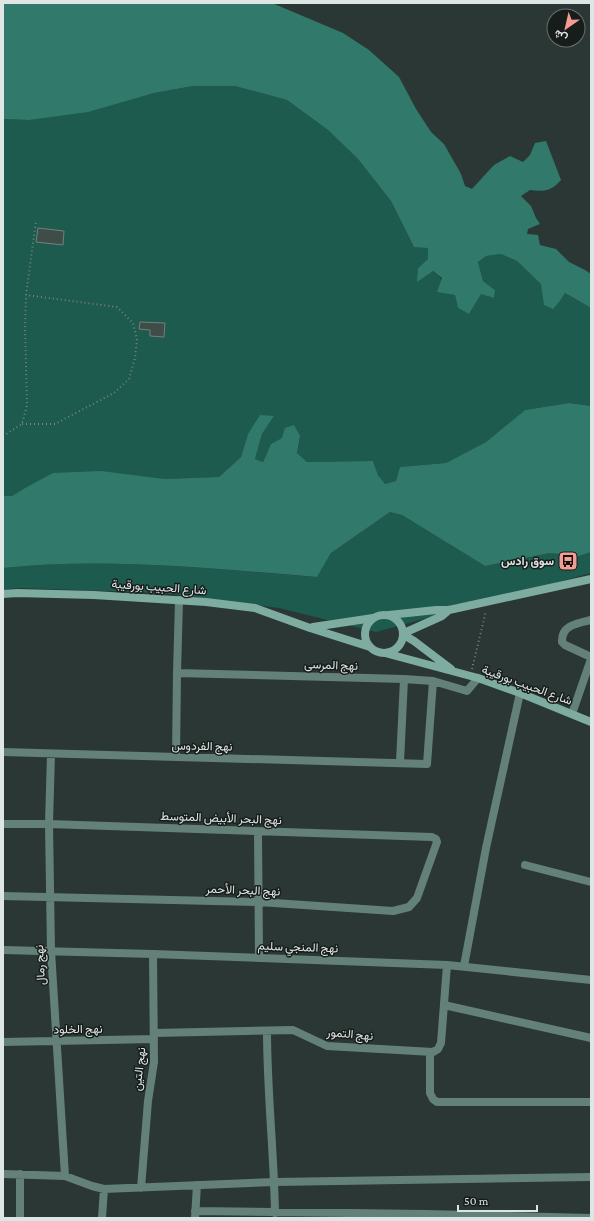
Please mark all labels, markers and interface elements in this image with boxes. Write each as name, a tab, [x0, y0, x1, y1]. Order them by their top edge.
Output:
north arrow	[546, 8, 586, 48]
text: ش	[552, 27, 570, 45]
bus stop icon: سوق رادس	[557, 550, 579, 572]
place label: سوق رادس	[501, 554, 554, 569]
street label: شارع الحبيب بورقيبة	[111, 577, 207, 599]
street label: نهج المرسى	[304, 657, 358, 675]
street label: شارع الحبيب بورقيبة	[479, 662, 574, 710]
street label: نهج الفردوس	[171, 738, 233, 756]
street label: نهج البحر الأبيض المتوسط	[160, 809, 282, 829]
street label: نهج البحر الأحمر	[204, 882, 280, 900]
street label: نهج المنجي سليم	[257, 939, 338, 958]
street label: نهج رمال	[32, 944, 50, 985]
street label: نهج الخلود	[53, 1022, 103, 1038]
street label: نهج التمور	[325, 1025, 374, 1045]
street label: نهج التين	[130, 1046, 150, 1092]
scale bar	[458, 1187, 537, 1213]
text: 50 m	[464, 1194, 489, 1208]

